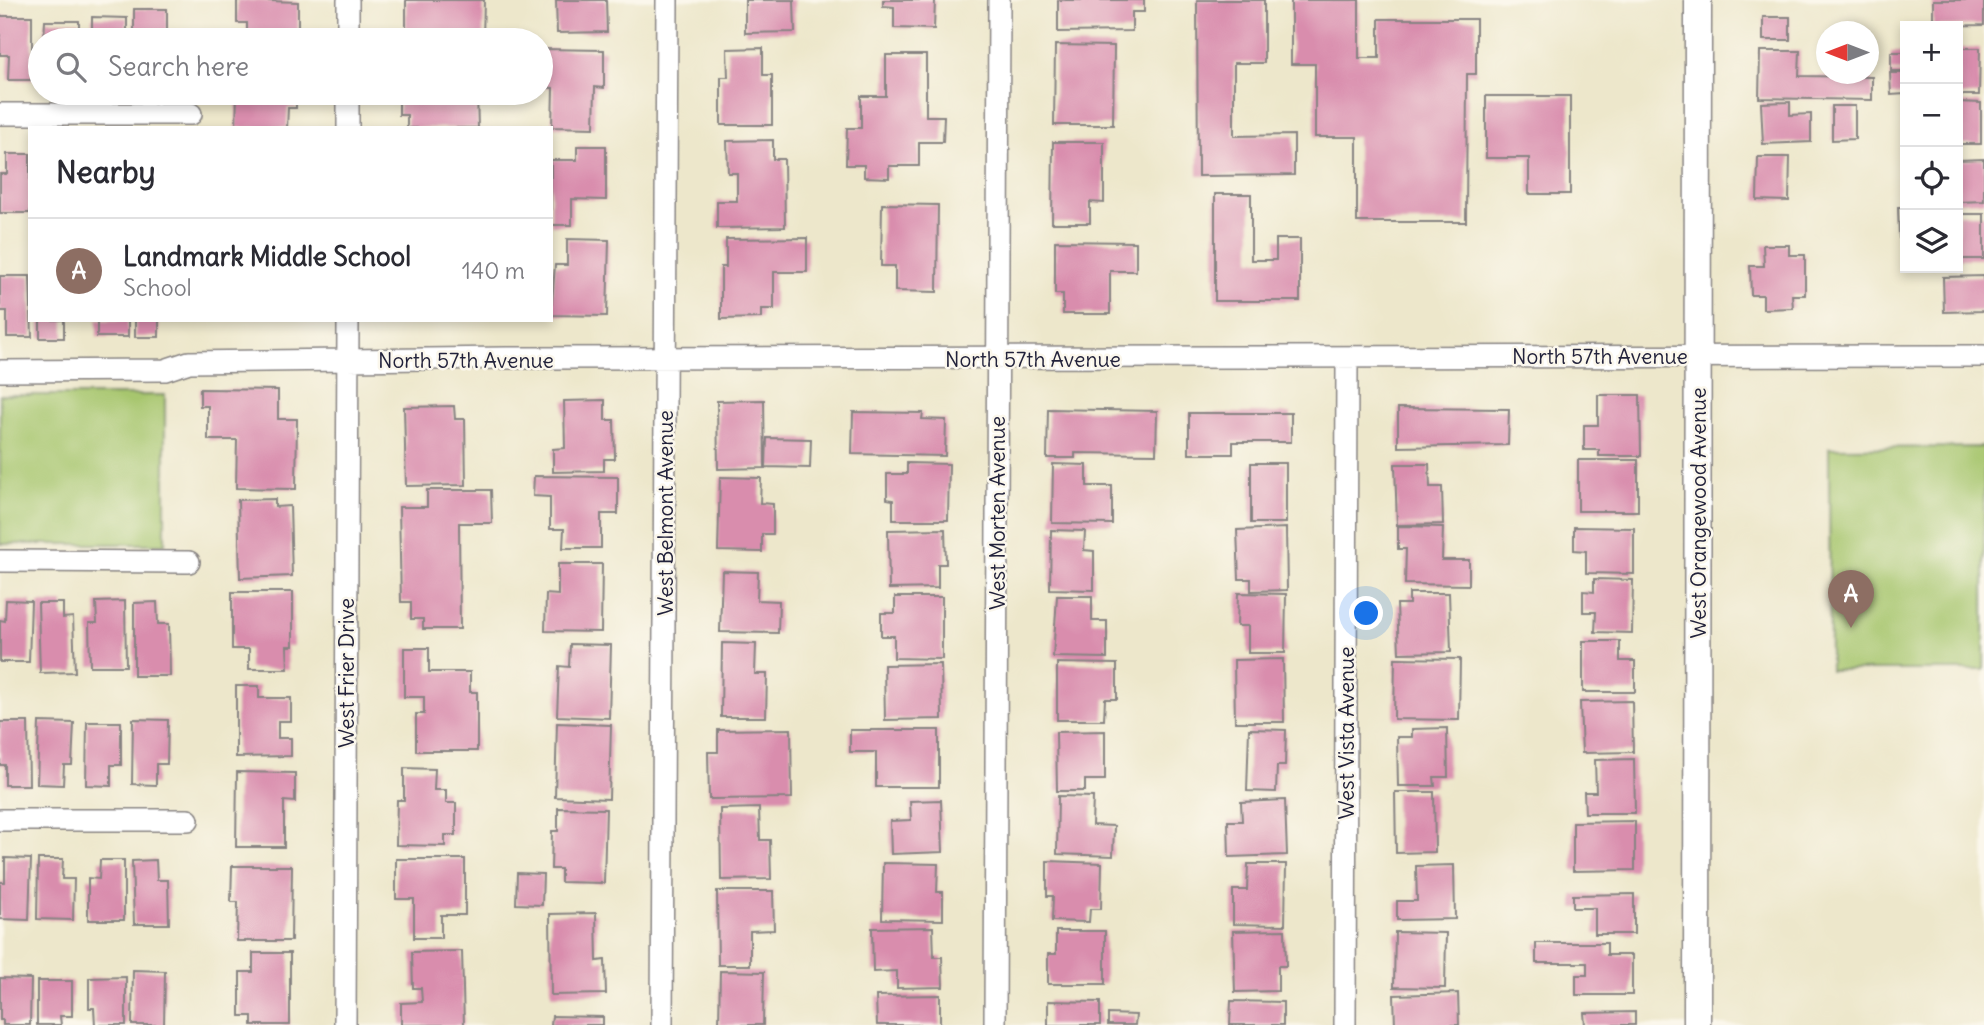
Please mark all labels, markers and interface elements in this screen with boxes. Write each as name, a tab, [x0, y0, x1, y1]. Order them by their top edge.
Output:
north arrow	[1816, 21, 1879, 84]
map controls	[1900, 21, 1963, 273]
button: +	[1900, 21, 1963, 84]
search box	[28, 28, 553, 105]
icon: search	[52, 48, 90, 86]
text: Search here	[108, 50, 249, 83]
button: −	[1900, 84, 1963, 147]
button: locate	[1900, 147, 1963, 210]
text: Nearby	[56, 153, 156, 191]
button: layers	[1900, 210, 1963, 273]
text: Landmark Middle School	[123, 240, 411, 273]
text: A	[72, 256, 86, 285]
text: 140 m	[462, 256, 525, 285]
text: School	[123, 273, 192, 302]
street label: North 57th Avenue	[1512, 343, 1688, 370]
street label: North 57th Avenue	[945, 346, 1121, 373]
street label: North 57th Avenue	[378, 347, 554, 374]
street label: West Orangewood Avenue	[1685, 388, 1712, 638]
street label: West Belmont Avenue	[652, 410, 679, 616]
street label: West Morten Avenue	[984, 416, 1011, 610]
pin: A	[1828, 570, 1874, 628]
your location	[1349, 596, 1383, 630]
street label: West Frier Drive	[333, 598, 360, 748]
street label: West Vista Avenue	[1333, 646, 1360, 820]

